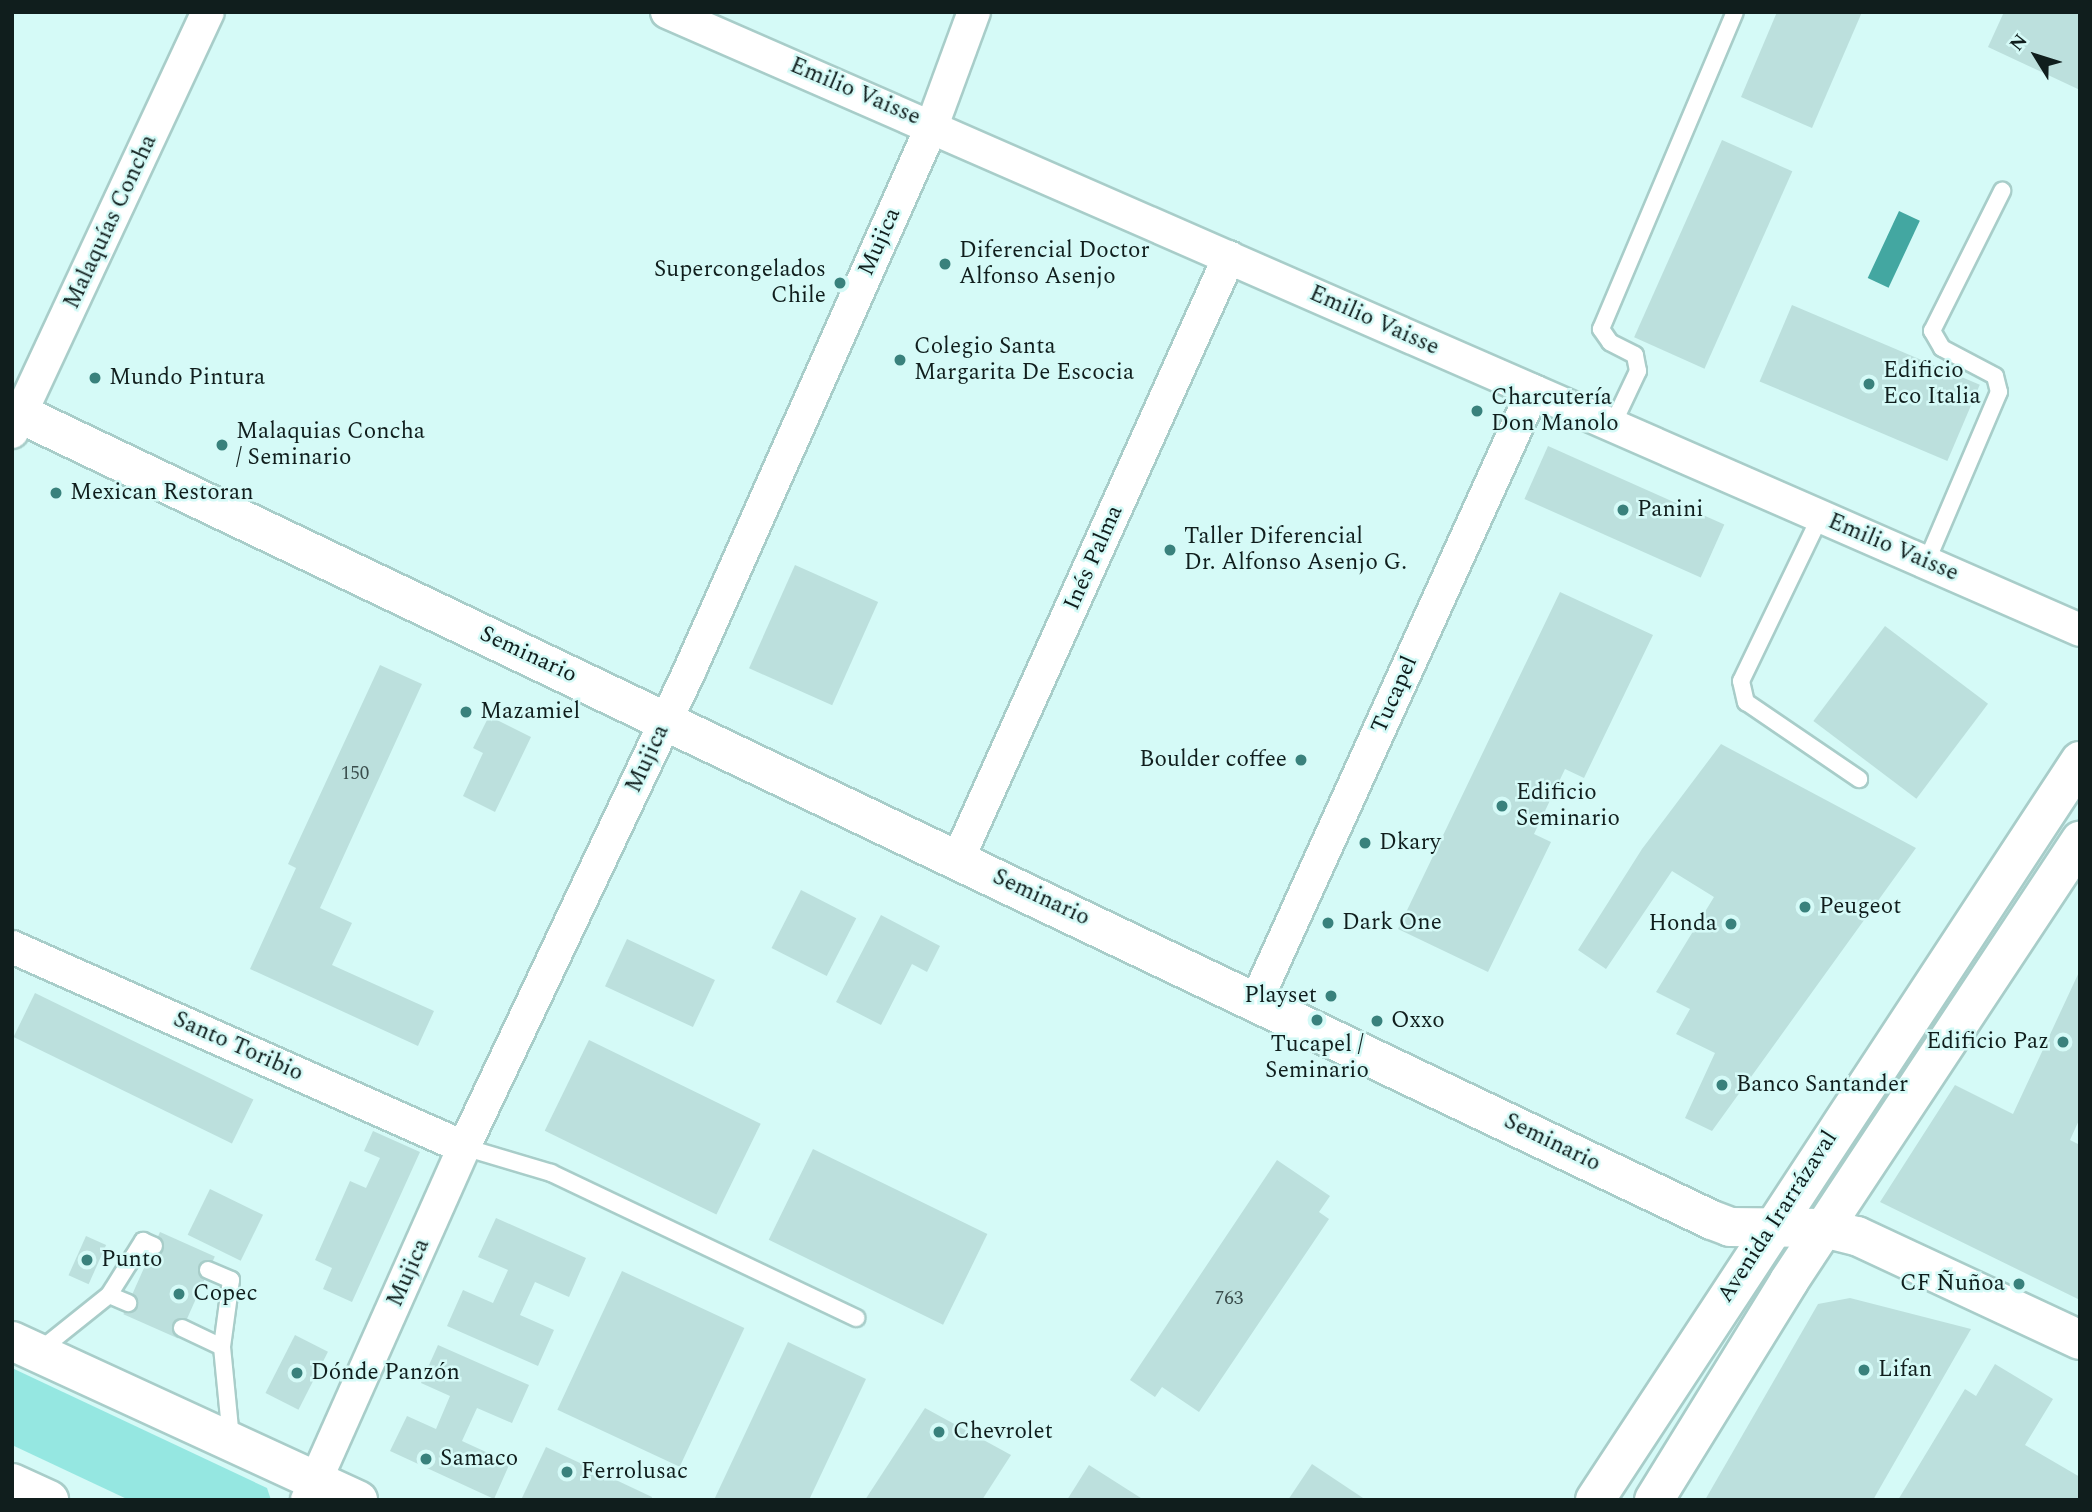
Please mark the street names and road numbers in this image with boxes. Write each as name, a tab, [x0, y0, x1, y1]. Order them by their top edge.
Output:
street label: Emilio Vaisse	[786, 52, 924, 132]
street label: Malaquías Concha	[59, 130, 163, 314]
street label: Mujica	[853, 204, 907, 280]
street label: Emilio Vaisse	[1305, 280, 1443, 362]
street label: Inés Palma	[1059, 501, 1129, 615]
street label: Emilio Vaisse	[1824, 508, 1962, 588]
street label: Seminario	[475, 621, 581, 689]
street label: Tucapel	[1366, 652, 1424, 738]
street label: Mujica	[620, 721, 676, 797]
street label: Seminario	[988, 864, 1094, 932]
street label: Santo Toribio	[169, 1006, 307, 1088]
street label: Seminario	[1499, 1108, 1605, 1178]
street label: Avenida Irarrázaval	[1712, 1126, 1844, 1308]
street label: Mujica	[382, 1235, 436, 1311]

